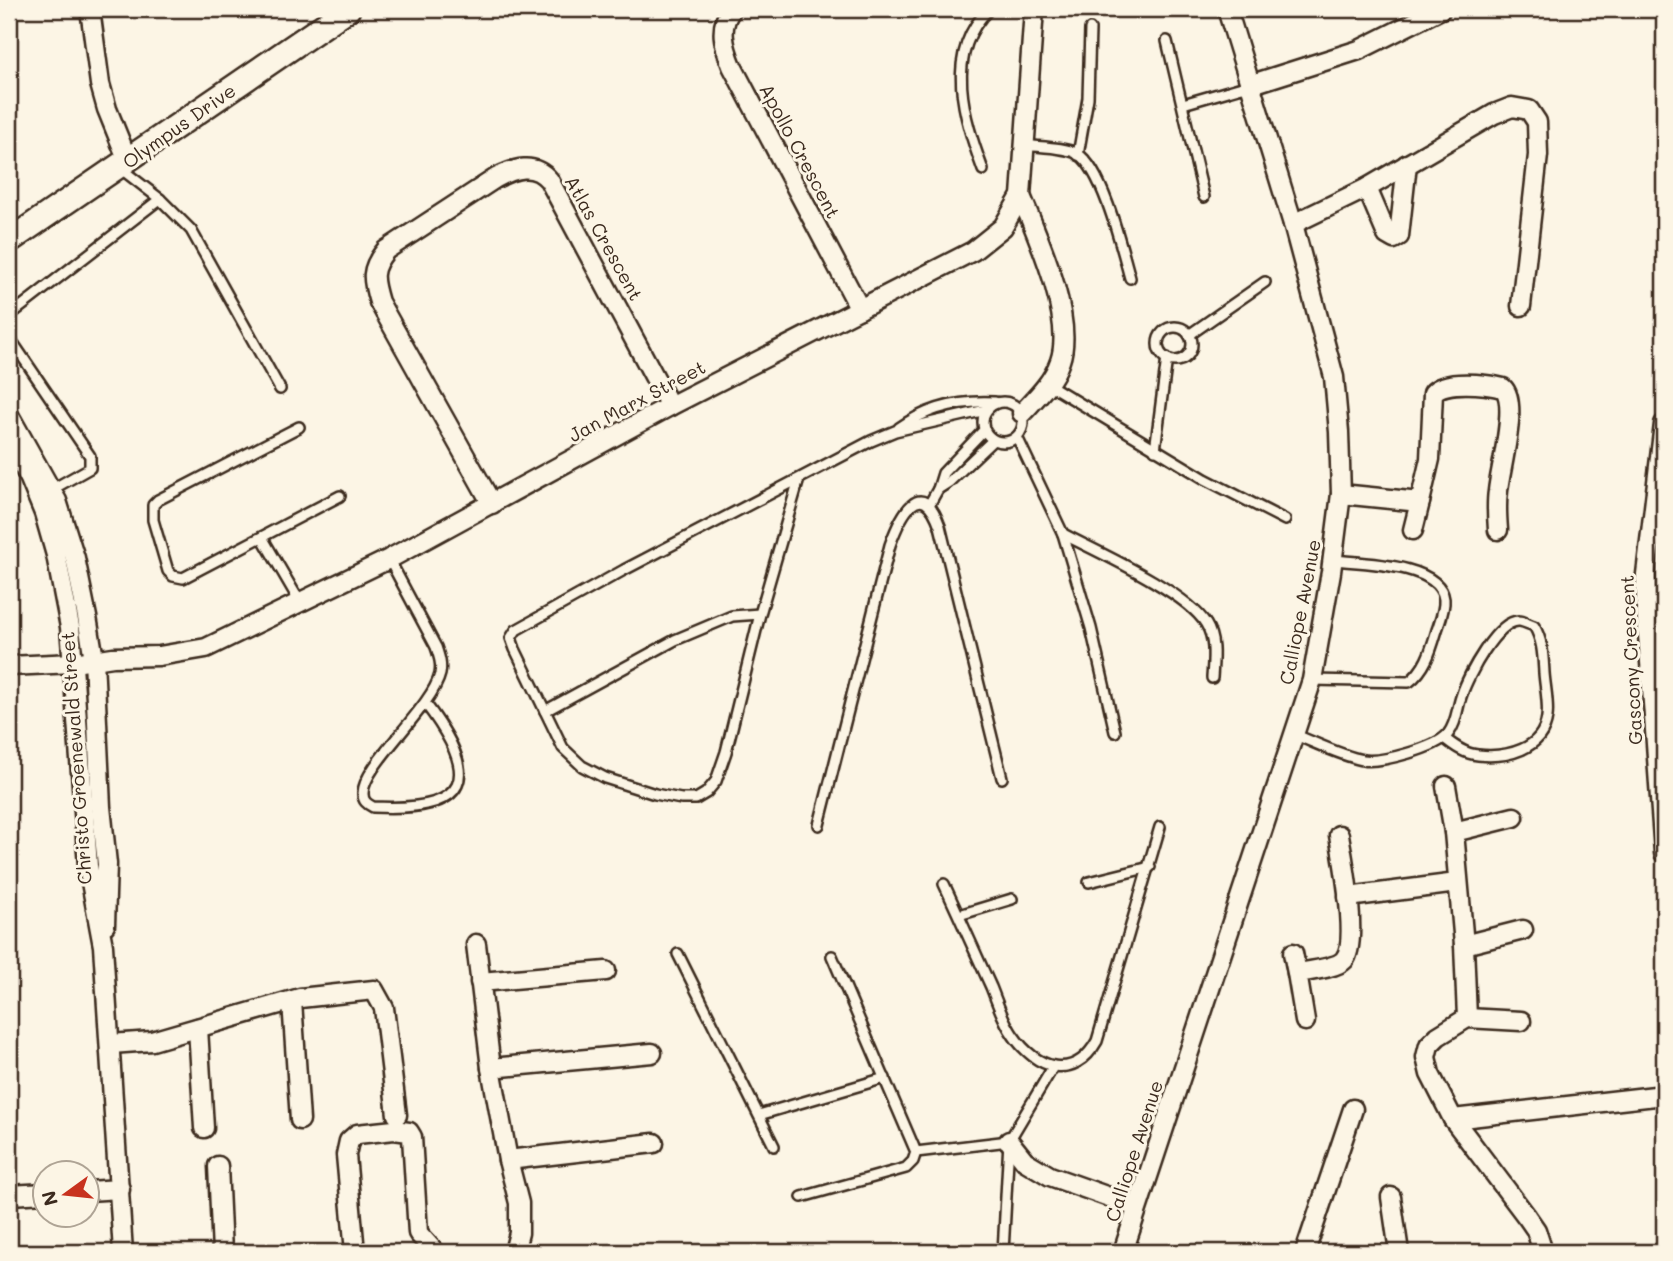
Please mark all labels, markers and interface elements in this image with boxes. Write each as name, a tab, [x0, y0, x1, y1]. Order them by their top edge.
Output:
street label: Olympus Drive	[117, 77, 240, 174]
street label: Apollo Crescent	[754, 79, 846, 222]
street label: Atlas Crescent	[560, 171, 649, 305]
street label: Jan Marx Street	[564, 354, 710, 447]
street label: Calliope Avenue	[1273, 537, 1326, 687]
street label: Gascony Crescent	[1614, 574, 1647, 746]
street label: Christo Groenewald Street	[54, 631, 97, 885]
street label: Calliope Avenue	[1099, 1077, 1168, 1225]
north arrow	[32, 1160, 102, 1230]
text: N	[35, 1188, 63, 1209]

